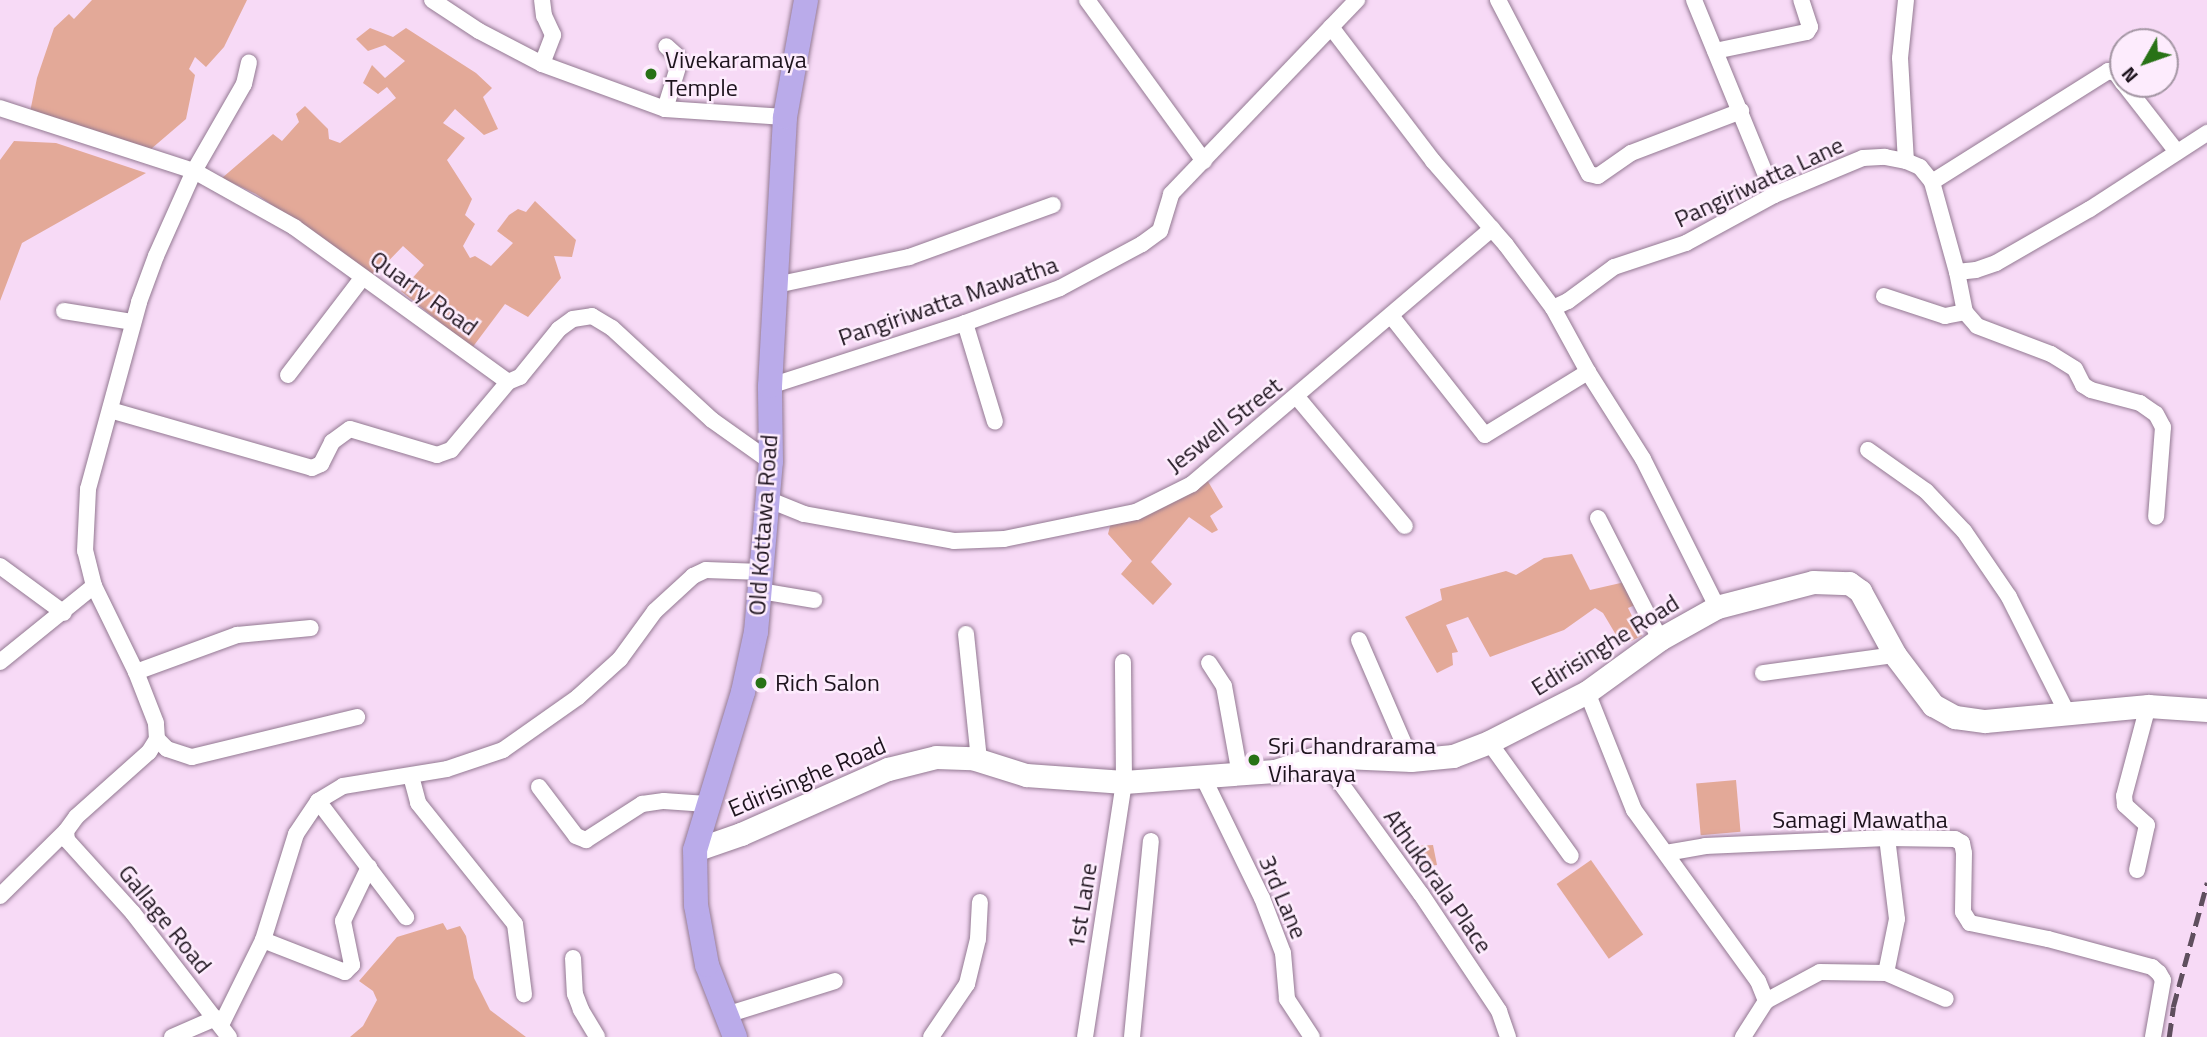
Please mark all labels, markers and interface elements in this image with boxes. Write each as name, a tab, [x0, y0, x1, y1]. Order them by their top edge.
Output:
north arrow	[2109, 28, 2179, 98]
place label: Vivekaramaya Temple	[665, 46, 807, 102]
text: N	[2114, 61, 2144, 90]
marker: Vivekaramaya Temple	[643, 66, 659, 82]
street label: Pangiriwatta Lane	[1670, 130, 1848, 234]
street label: Quarry Road	[365, 244, 483, 342]
street label: Pangiriwatta Mawatha	[834, 250, 1062, 352]
street label: Jeswell Street	[1161, 371, 1287, 479]
street label: Old Kottawa Road	[742, 433, 784, 617]
street label: Edirisinghe Road	[1526, 588, 1684, 702]
place label: Rich Salon	[775, 669, 880, 697]
marker: Rich Salon	[753, 675, 769, 691]
street label: Edirisinghe Road	[724, 731, 890, 823]
place label: Sri Chandrarama Viharaya	[1268, 732, 1436, 788]
marker: Sri Chandrarama Viharaya	[1246, 752, 1262, 768]
street label: Athukorala Place	[1378, 803, 1498, 959]
street label: Samagi Mawatha	[1772, 806, 1948, 834]
street label: 3rd Lane	[1253, 851, 1313, 943]
street label: Gallage Road	[112, 859, 218, 979]
street label: 1st Lane	[1061, 861, 1103, 951]

